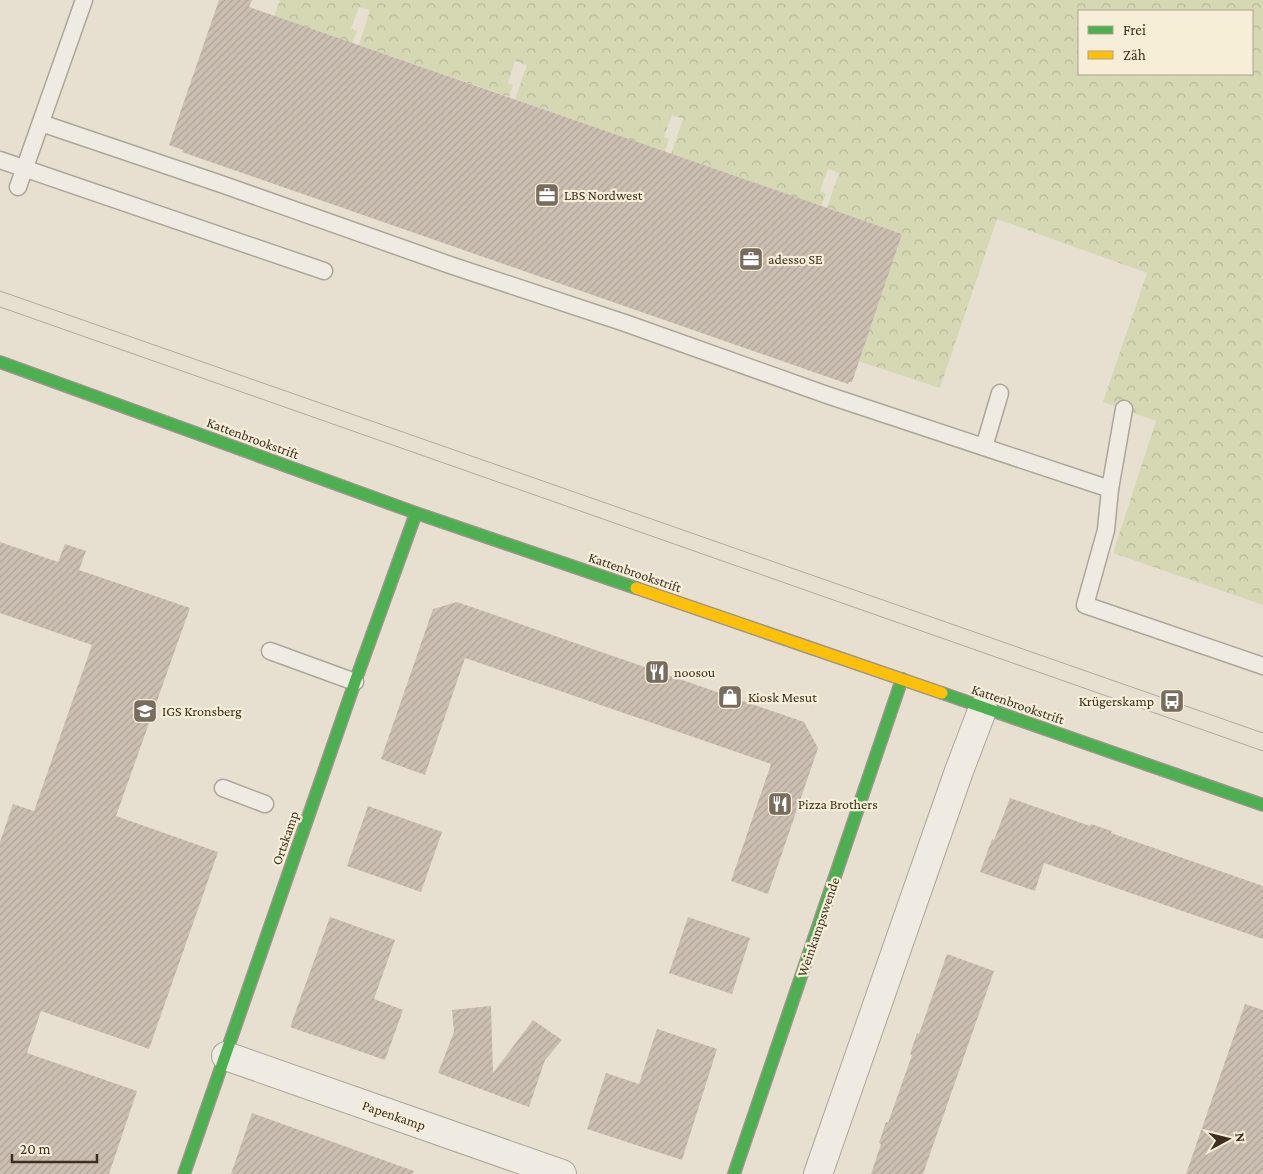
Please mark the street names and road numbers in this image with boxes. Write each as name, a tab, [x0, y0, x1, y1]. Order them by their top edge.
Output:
street label: Kattenbrookstrift	[205, 414, 302, 462]
street label: Kattenbrookstrift	[586, 549, 684, 595]
street label: Kattenbrookstrift	[969, 681, 1067, 727]
street label: Ortskamp	[268, 809, 302, 867]
street label: Weinkampswende	[793, 875, 843, 979]
street label: Papenkamp	[360, 1097, 428, 1133]

